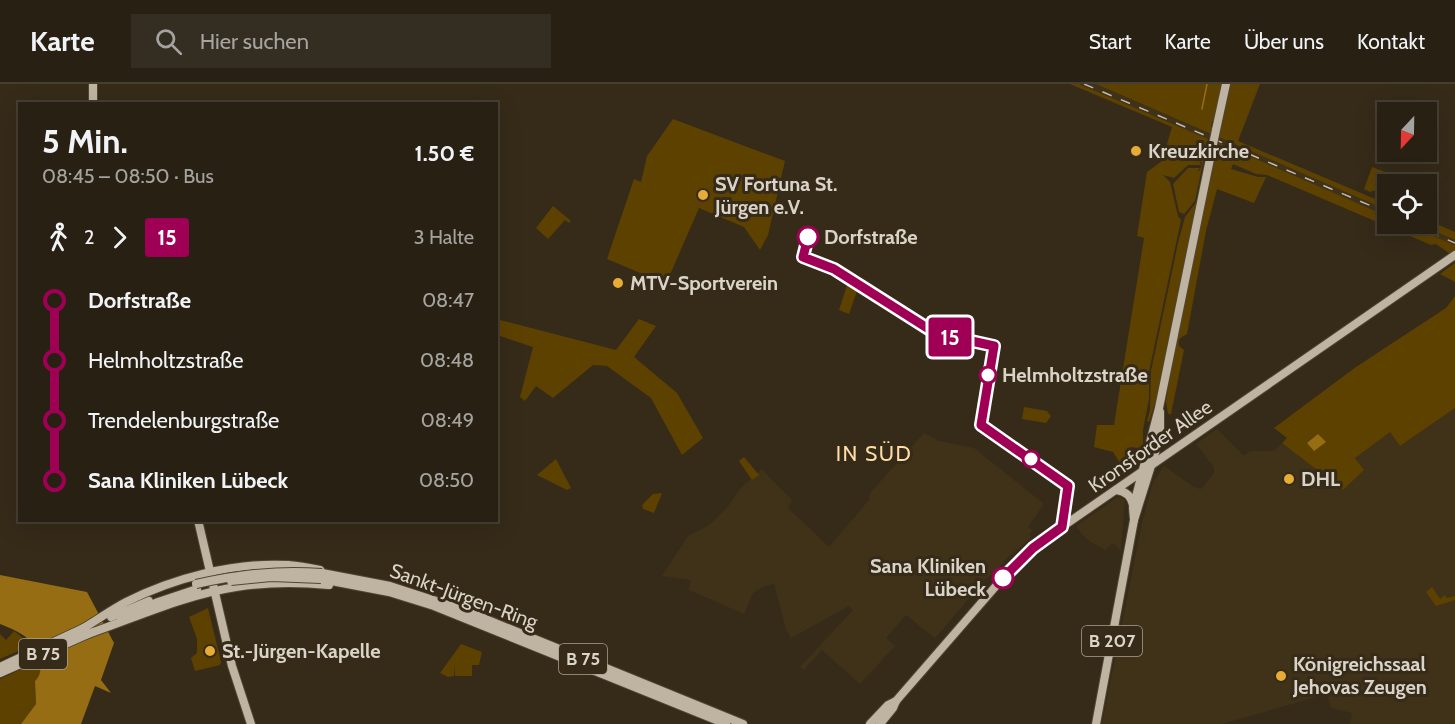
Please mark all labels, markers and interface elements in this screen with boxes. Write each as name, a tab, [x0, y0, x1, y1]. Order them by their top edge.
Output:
search box	[131, 14, 551, 68]
text: Karte	[30, 24, 95, 58]
icon: search	[152, 25, 185, 58]
text: Hier suchen	[200, 28, 309, 55]
text: Start	[1089, 29, 1132, 54]
text: Karte	[1165, 29, 1211, 54]
text: Über uns	[1244, 29, 1324, 54]
text: Kontakt	[1357, 29, 1425, 54]
north arrow	[1377, 102, 1437, 162]
map controls	[1377, 102, 1437, 234]
text: 5 Min.	[42, 121, 128, 161]
place label: Kreuzkirche	[1148, 139, 1249, 163]
text: 1.50 €	[415, 140, 474, 167]
marker: Kreuzkirche	[1129, 144, 1143, 158]
text: 08:45 – 08:50 · Bus	[42, 164, 214, 188]
place label: SV Fortuna St. Jürgen e.V.	[714, 172, 837, 219]
button: locate	[1377, 174, 1437, 234]
marker: SV Fortuna St. Jürgen e.V.	[696, 188, 710, 202]
icon: walk	[42, 221, 75, 254]
icon: forward	[103, 221, 136, 254]
text: 2	[84, 225, 94, 249]
text: 15	[157, 225, 177, 250]
text: 3 Halte	[414, 225, 474, 249]
place label: Dorfstraße	[824, 225, 918, 249]
marker: Dorfstraße	[797, 226, 819, 248]
place label: MTV-Sportverein	[630, 271, 778, 295]
marker: MTV-Sportverein	[611, 276, 625, 290]
text: Dorfstraße	[88, 287, 191, 314]
text: 08:47	[422, 288, 474, 312]
line badge: 15	[923, 318, 977, 356]
text: 15	[940, 325, 960, 350]
text: Helmholtzstraße	[88, 347, 244, 374]
text: 08:48	[420, 348, 474, 372]
place label: Helmholtzstraße	[1002, 363, 1148, 387]
marker: Helmholtzstraße	[979, 366, 997, 384]
street label: Kronsforder Allee	[1084, 394, 1216, 498]
text: Trendelenburgstraße	[88, 407, 279, 434]
text: 08:49	[421, 408, 474, 432]
district label: IN SÜD	[836, 441, 912, 466]
unlabelled marker	[1022, 450, 1040, 468]
text: Sana Kliniken Lübeck	[88, 467, 288, 494]
place label: DHL	[1301, 467, 1340, 491]
text: 08:50	[419, 468, 474, 492]
marker: DHL	[1282, 472, 1296, 486]
place label: Sana Kliniken Lübeck	[870, 554, 986, 601]
street label: Sankt-Jürgen-Ring	[387, 558, 542, 634]
marker: Sana Kliniken Lübeck	[992, 567, 1014, 589]
road number: B 207	[1082, 626, 1142, 656]
road number: B 75	[19, 639, 67, 669]
place label: St.-Jürgen-Kapelle	[222, 639, 381, 663]
marker: St.-Jürgen-Kapelle	[203, 644, 217, 658]
road number: B 75	[559, 644, 607, 674]
place label: Königreichssaal Jehovas Zeugen	[1292, 652, 1427, 699]
marker: Königreichssaal Jehovas Zeugen	[1274, 669, 1288, 683]

